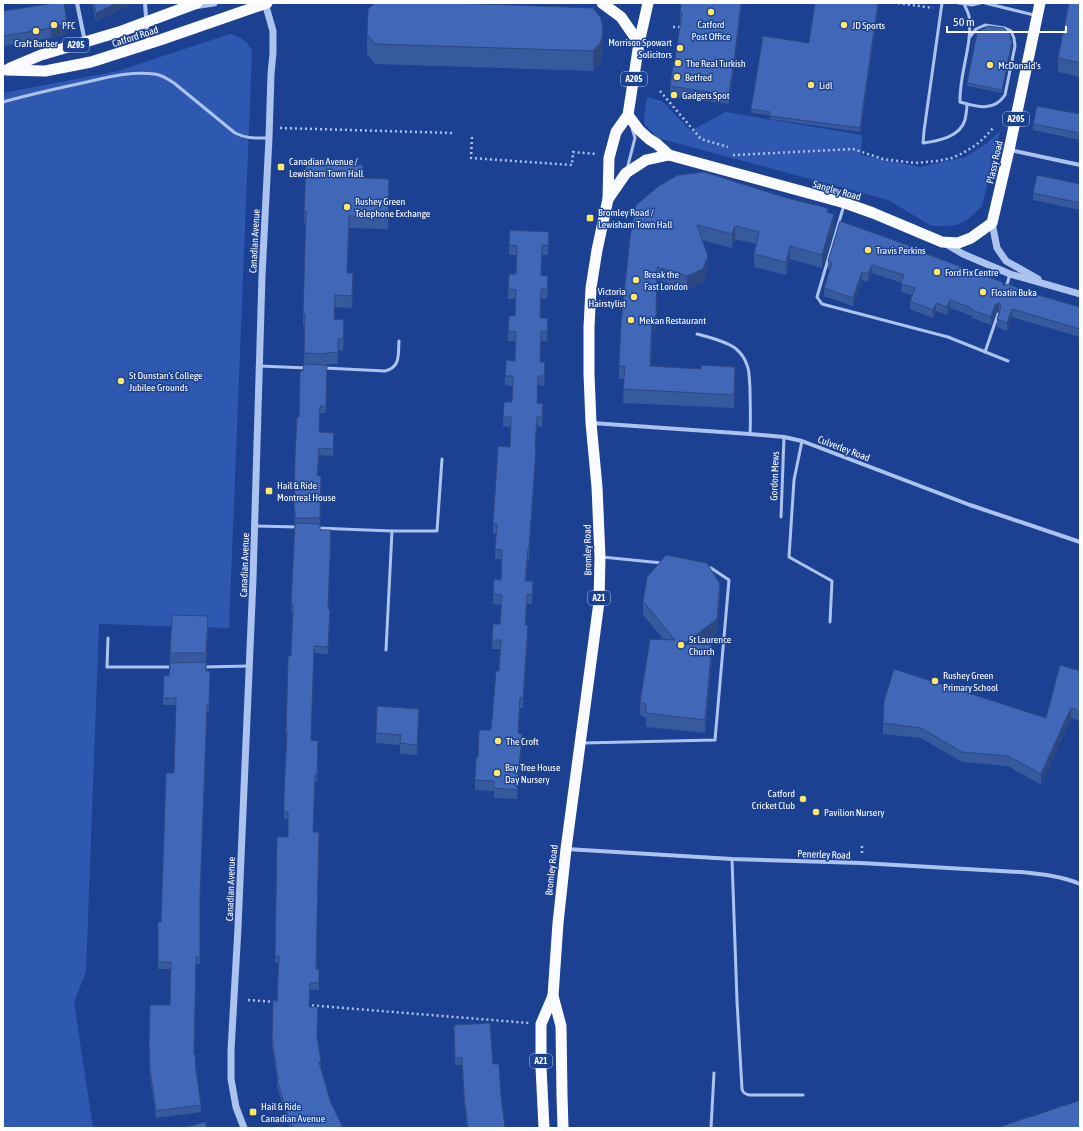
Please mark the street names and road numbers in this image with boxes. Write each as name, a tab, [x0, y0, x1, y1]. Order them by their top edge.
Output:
street label: Catford Road	[111, 24, 160, 49]
road number: A205	[63, 38, 89, 52]
road number: A205	[621, 72, 647, 86]
road number: A205	[1003, 112, 1029, 126]
street label: Plassy Road	[984, 139, 1005, 185]
street label: Sangley Road	[812, 178, 862, 203]
street label: Canadian Avenue	[247, 208, 262, 273]
street label: Culverley Road	[816, 433, 872, 464]
street label: Gordon Mews	[768, 451, 781, 501]
street label: Bromley Road	[582, 524, 593, 576]
street label: Canadian Avenue	[238, 532, 251, 597]
road number: A21	[588, 591, 610, 605]
street label: Bromley Road	[543, 844, 560, 896]
street label: Penerley Road	[797, 848, 851, 861]
street label: Canadian Avenue	[224, 856, 237, 921]
road number: A21	[530, 1054, 552, 1068]

